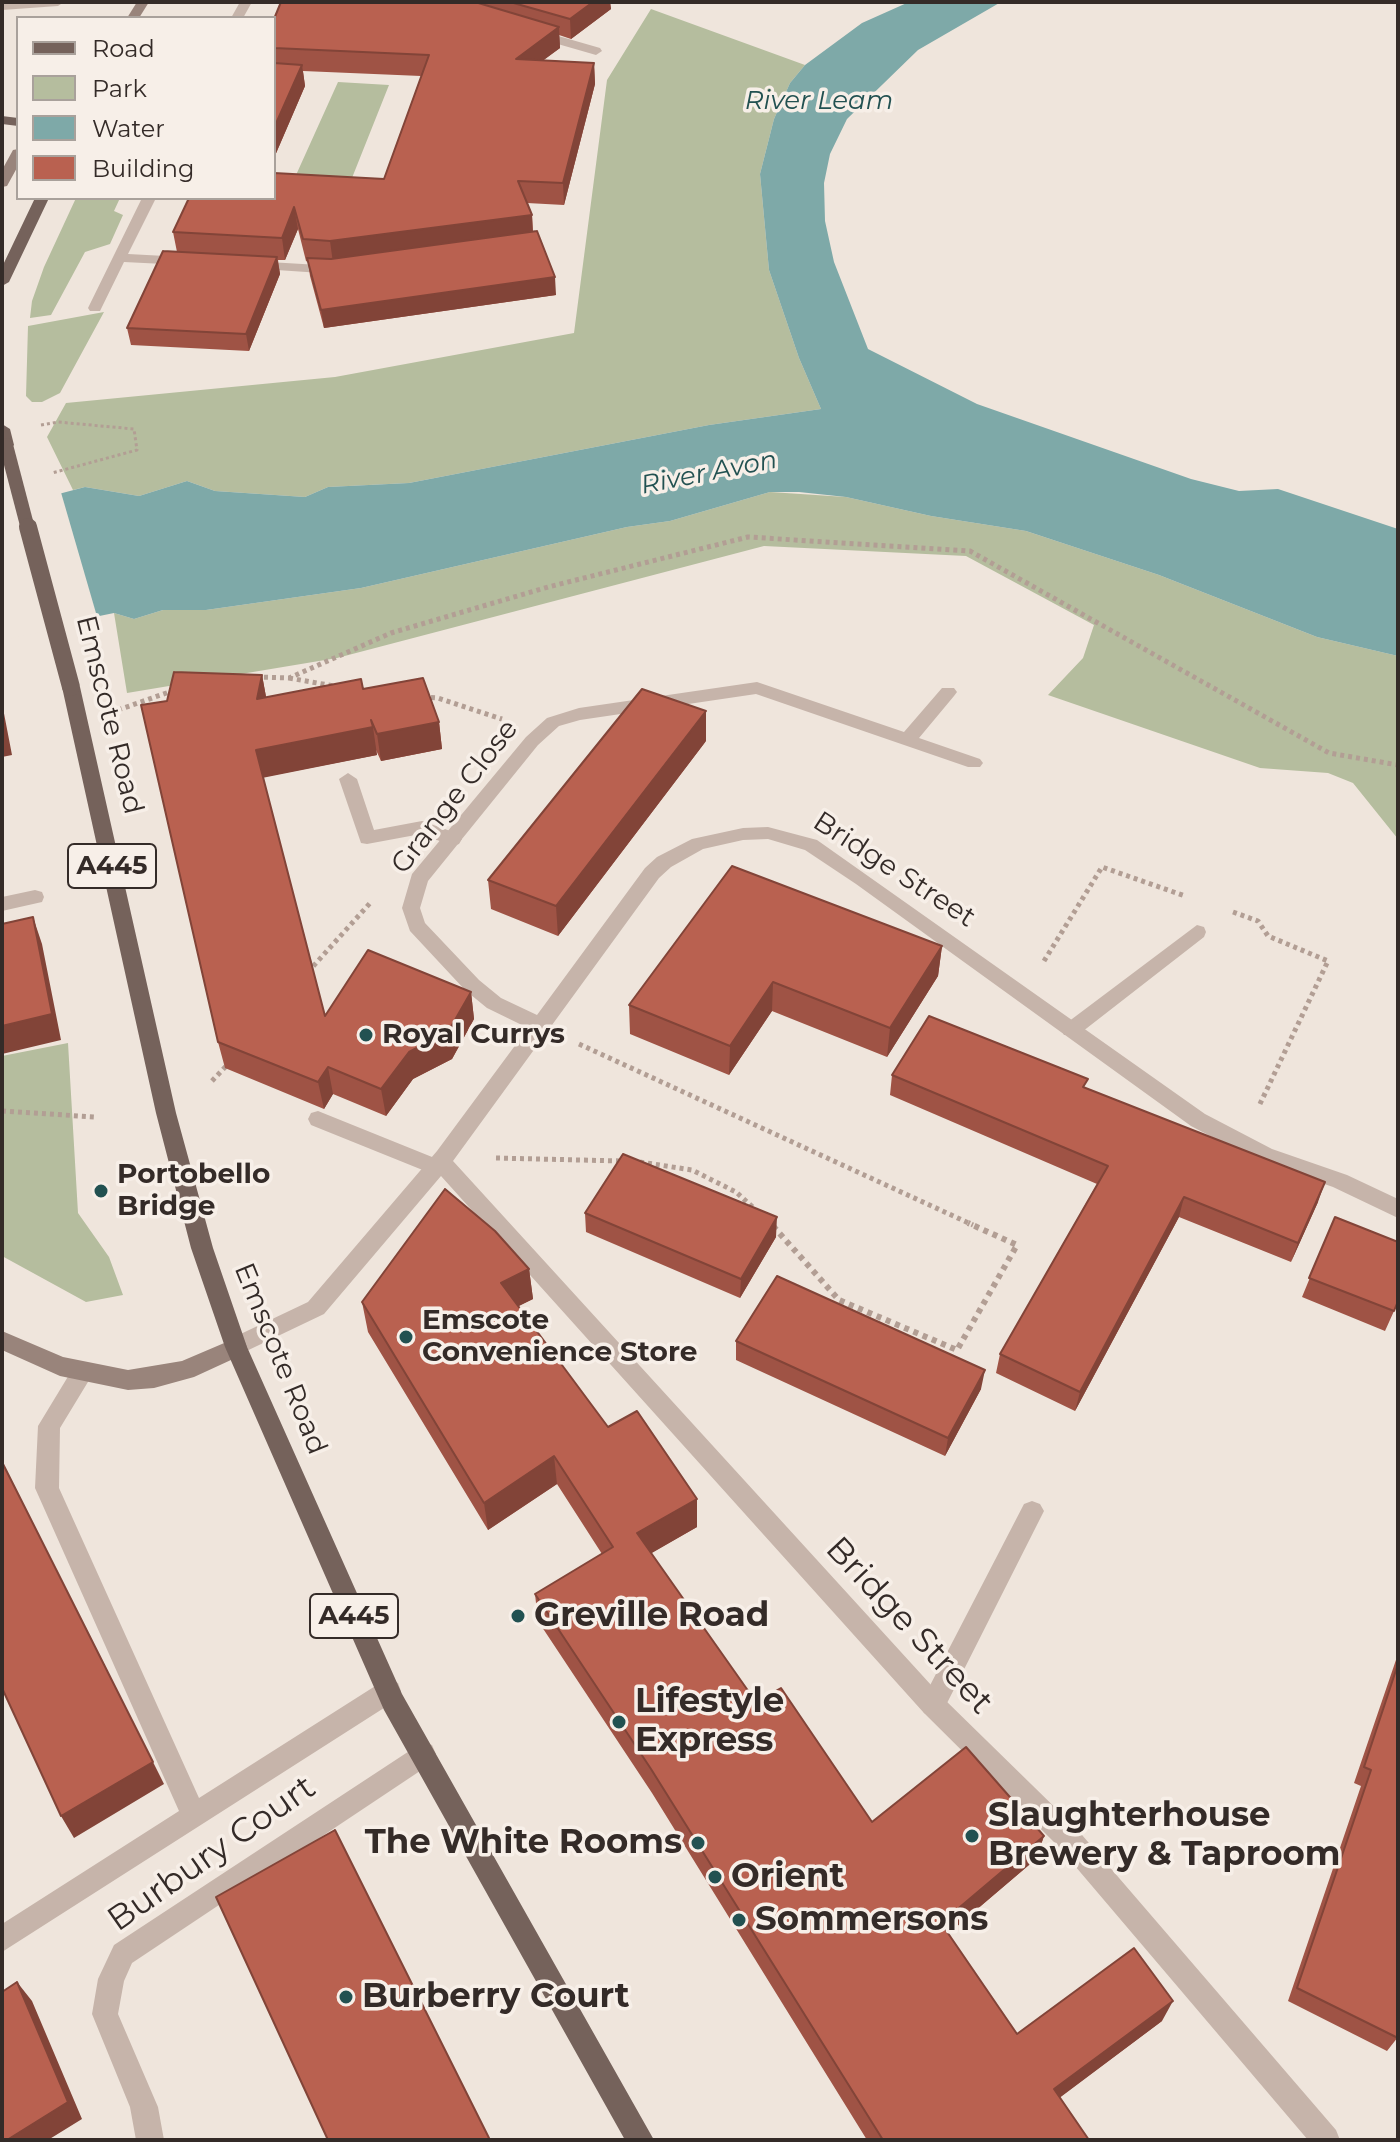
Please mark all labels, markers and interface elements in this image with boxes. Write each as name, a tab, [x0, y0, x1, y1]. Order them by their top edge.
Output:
legend	[16, 16, 276, 200]
text: Road	[92, 34, 155, 63]
text: Park	[92, 74, 147, 103]
water label: River Leam	[745, 85, 893, 117]
text: Water	[92, 114, 165, 143]
text: Building	[92, 154, 195, 183]
water label: River Avon	[638, 445, 780, 501]
street label: Emscote Road	[68, 612, 150, 818]
street label: Grange Close	[384, 713, 526, 881]
street label: Bridge Street	[807, 805, 981, 935]
road number: A445	[68, 844, 156, 888]
place label: Royal Currys	[382, 1018, 565, 1052]
marker: Royal Currys	[357, 1026, 375, 1044]
place label: Portobello Bridge	[117, 1158, 270, 1224]
marker: Portobello Bridge	[92, 1182, 110, 1200]
street label: Emscote Road	[226, 1258, 334, 1460]
place label: Emscote Convenience Store	[422, 1304, 697, 1370]
marker: Emscote Convenience Store	[397, 1328, 415, 1346]
street label: Bridge Street	[817, 1529, 1001, 1723]
road number: A445	[310, 1594, 398, 1638]
place label: Greville Road	[534, 1596, 769, 1636]
marker: Greville Road	[509, 1607, 527, 1625]
place label: Lifestyle Express	[635, 1682, 784, 1762]
marker: Lifestyle Express	[610, 1713, 628, 1731]
street label: Burbury Court	[100, 1767, 324, 1941]
place label: Slaughterhouse Brewery & Taproom	[988, 1796, 1340, 1876]
place label: The White Rooms	[365, 1823, 682, 1863]
marker: Slaughterhouse Brewery & Taproom	[963, 1827, 981, 1845]
marker: The White Rooms	[689, 1834, 707, 1852]
place label: Orient	[731, 1857, 844, 1897]
marker: Orient	[706, 1868, 724, 1886]
place label: Sommersons	[755, 1900, 988, 1940]
marker: Sommersons	[730, 1911, 748, 1929]
place label: Burberry Court	[362, 1977, 630, 2017]
marker: Burberry Court	[337, 1988, 355, 2006]

